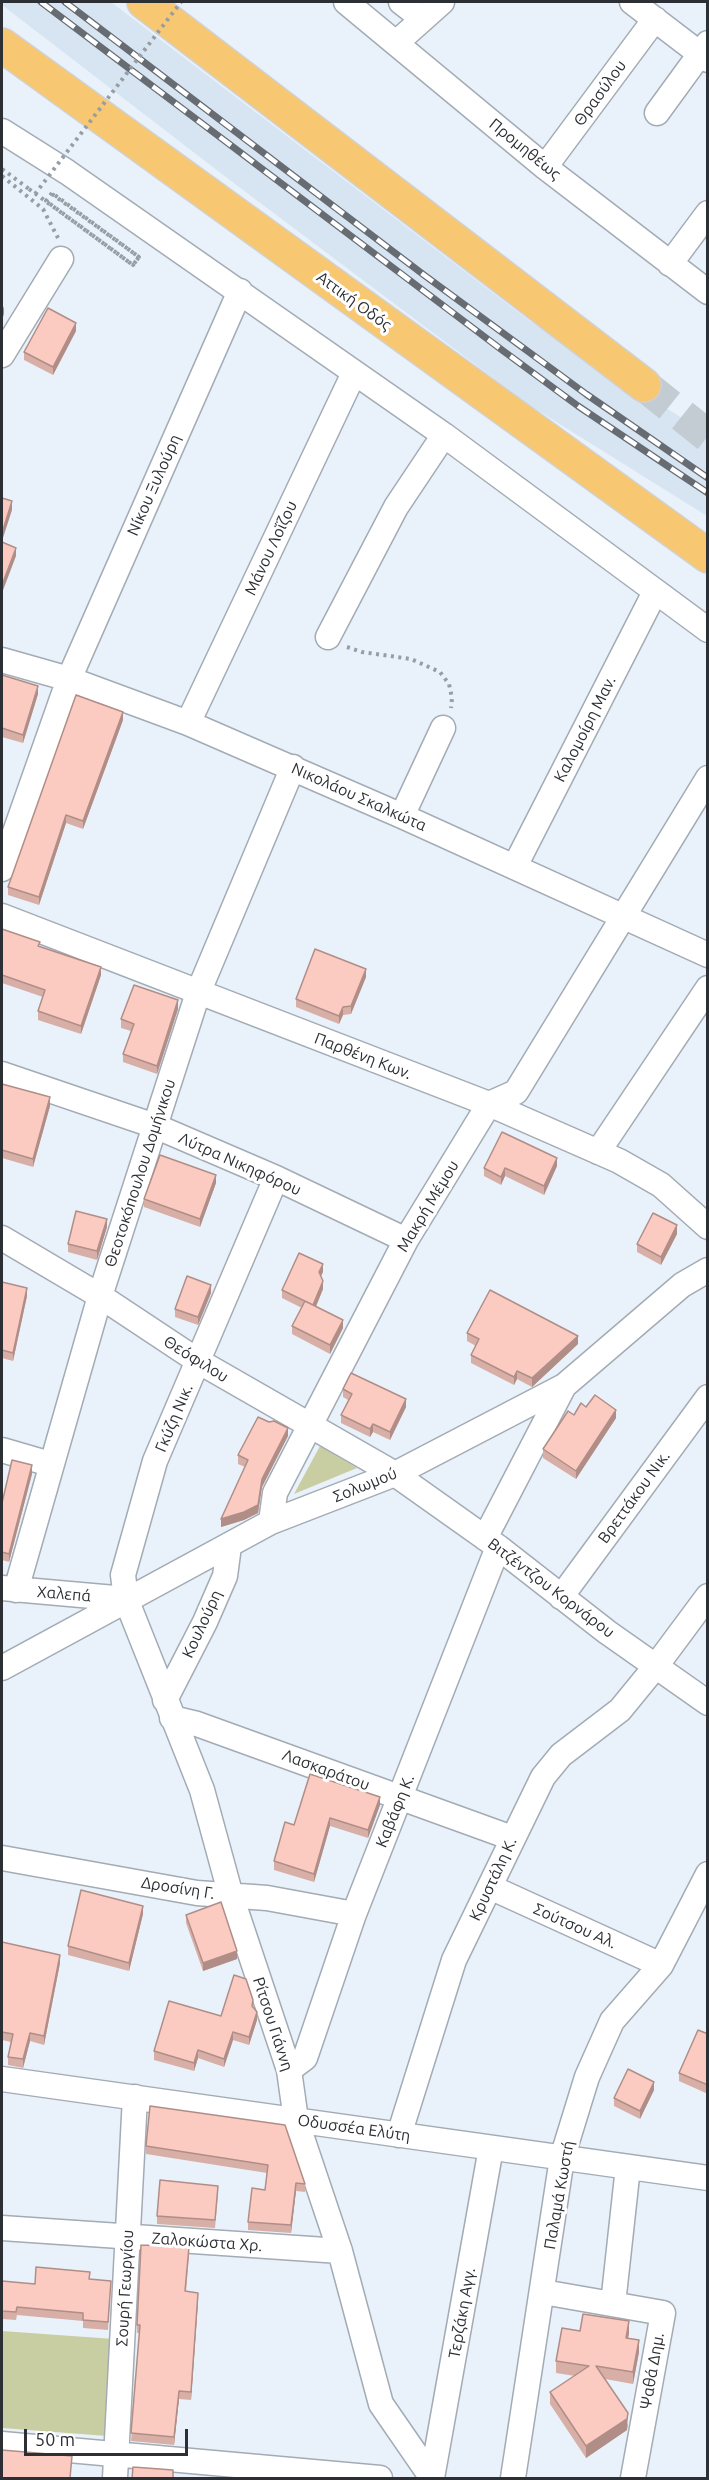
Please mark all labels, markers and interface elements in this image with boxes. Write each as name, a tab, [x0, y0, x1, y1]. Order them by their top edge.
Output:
street label: Θρασύλου	[570, 56, 630, 130]
street label: Προμηθέως	[485, 114, 565, 184]
street label: Αττική Οδός	[313, 267, 395, 335]
street label: Νίκου Ξυλούρη	[123, 431, 185, 539]
street label: Μάνου Λοΐζου	[241, 498, 301, 598]
street label: Καλομοίρη Μαν.	[550, 673, 620, 785]
street label: Νικολάου Σκαλκώτα	[289, 759, 429, 835]
street label: Παρθένη Κων.	[312, 1029, 414, 1083]
street label: Θεοτοκόπουλου Δομήνικου	[100, 1076, 180, 1270]
street label: Λύτρα Νικηφόρου	[176, 1128, 304, 1200]
street label: Μακρή Μέμου	[393, 1157, 463, 1255]
street label: Θεόφιλου	[160, 1332, 232, 1386]
street label: Γκύζη Νικ.	[151, 1381, 197, 1455]
street label: Βρεττάκου Νικ.	[594, 1447, 674, 1547]
street label: Σολωμού	[330, 1464, 400, 1506]
street label: Βιτζέντζου Κορνάρου	[484, 1534, 618, 1642]
street label: Χαλεπά	[36, 1582, 92, 1606]
street label: Κουλούρη	[178, 1587, 226, 1661]
street label: Λασκαράτου	[280, 1745, 372, 1795]
street label: Καβάφη Κ.	[372, 1772, 418, 1850]
street label: Κρυστάλη Κ.	[465, 1834, 521, 1924]
street label: Δροσίνη Γ.	[140, 1873, 216, 1903]
street label: Σούτσου Αλ.	[531, 1899, 619, 1953]
street label: Ρίτσου Γιάννη	[249, 1975, 297, 2073]
street label: Οδυσσέα Ελύτη	[296, 2111, 412, 2145]
street label: Παλαμά Κωστή	[540, 2139, 578, 2251]
street label: Σουρή Γεωργίου	[112, 2229, 138, 2347]
street label: Ζαλοκώστα Χρ.	[151, 2229, 263, 2255]
street label: Τερζάκη Αγγ.	[445, 2266, 479, 2360]
street label: Ψαθά Δημ.	[636, 2331, 668, 2411]
scale bar	[27, 2417, 190, 2455]
text: 50 m	[35, 2429, 75, 2449]

